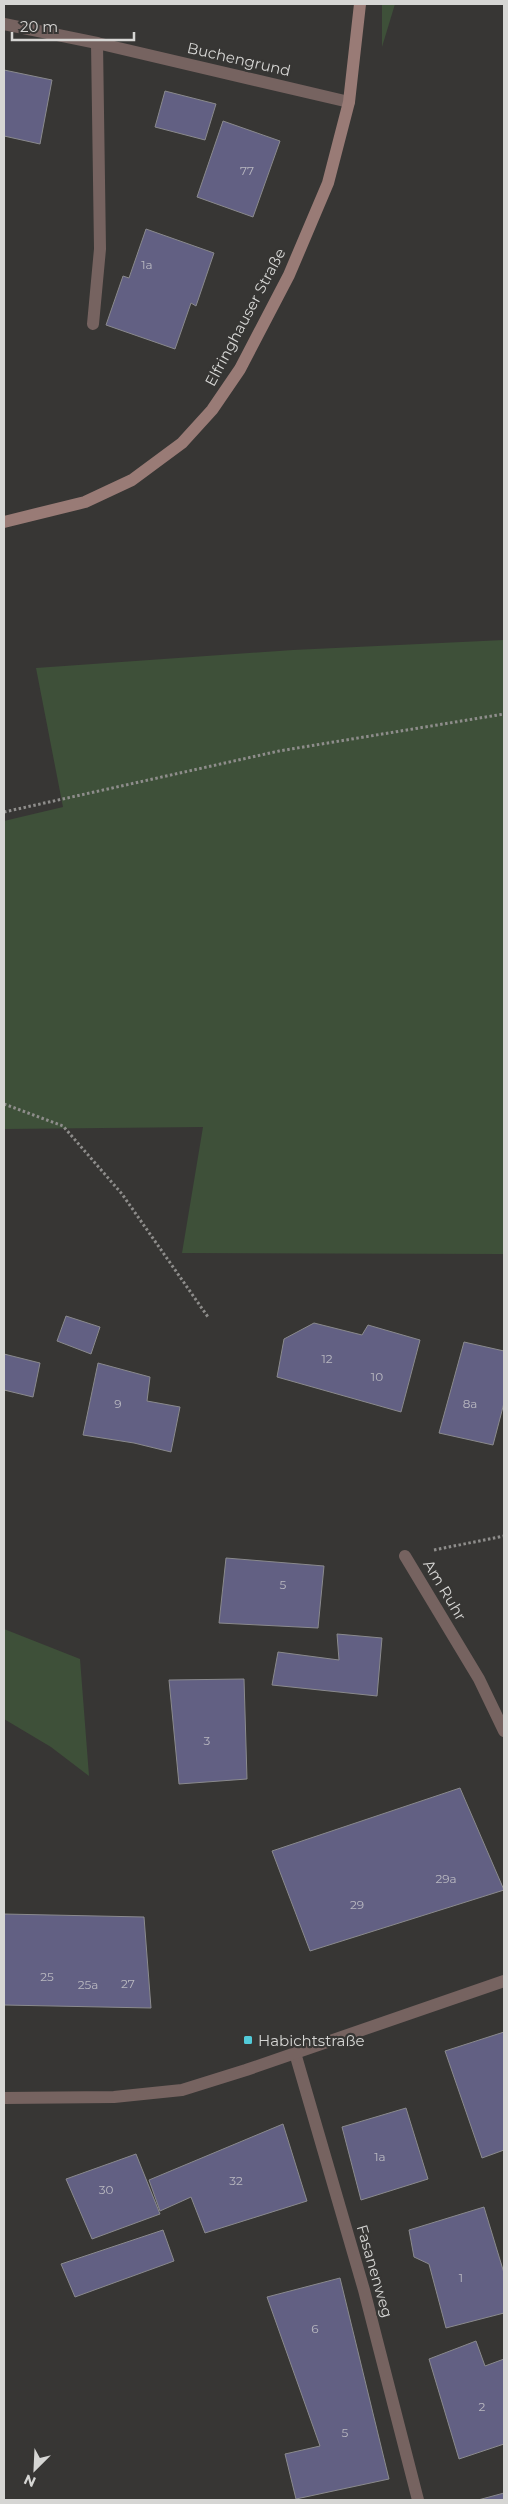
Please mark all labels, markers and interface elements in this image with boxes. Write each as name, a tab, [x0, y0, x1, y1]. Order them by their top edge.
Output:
scale bar	[12, 10, 135, 42]
text: 20 m	[20, 17, 58, 36]
street label: Buchengrund	[185, 38, 293, 80]
house number: 77	[240, 163, 254, 178]
street label: Elfringhauser Straße	[201, 245, 289, 389]
house number: 1a	[141, 257, 153, 272]
house number: 12	[321, 1351, 333, 1366]
house number: 10	[371, 1369, 383, 1384]
house number: 9	[114, 1396, 122, 1411]
house number: 8a	[463, 1396, 477, 1411]
street label: Am Ruhr	[419, 1556, 471, 1624]
house number: 5	[280, 1577, 287, 1592]
house number: 3	[204, 1733, 211, 1748]
house number: 29a	[435, 1871, 457, 1886]
house number: 29	[350, 1897, 364, 1912]
house number: 25	[40, 1969, 54, 1984]
house number: 27	[121, 1976, 135, 1991]
house number: 25a	[78, 1977, 98, 1992]
place label: Habichtstraße	[258, 2031, 365, 2050]
marker: Habichtstraße	[242, 2034, 254, 2046]
house number: 1a	[374, 2149, 386, 2164]
house number: 32	[229, 2173, 243, 2188]
house number: 30	[99, 2182, 113, 2197]
street label: Fasanenweg	[353, 2222, 397, 2320]
house number: 1	[459, 2270, 463, 2285]
house number: 6	[311, 2321, 319, 2336]
house number: 2	[479, 2399, 486, 2414]
house number: 5	[342, 2425, 349, 2440]
north arrow	[10, 2444, 60, 2494]
text: N	[21, 2470, 39, 2491]

